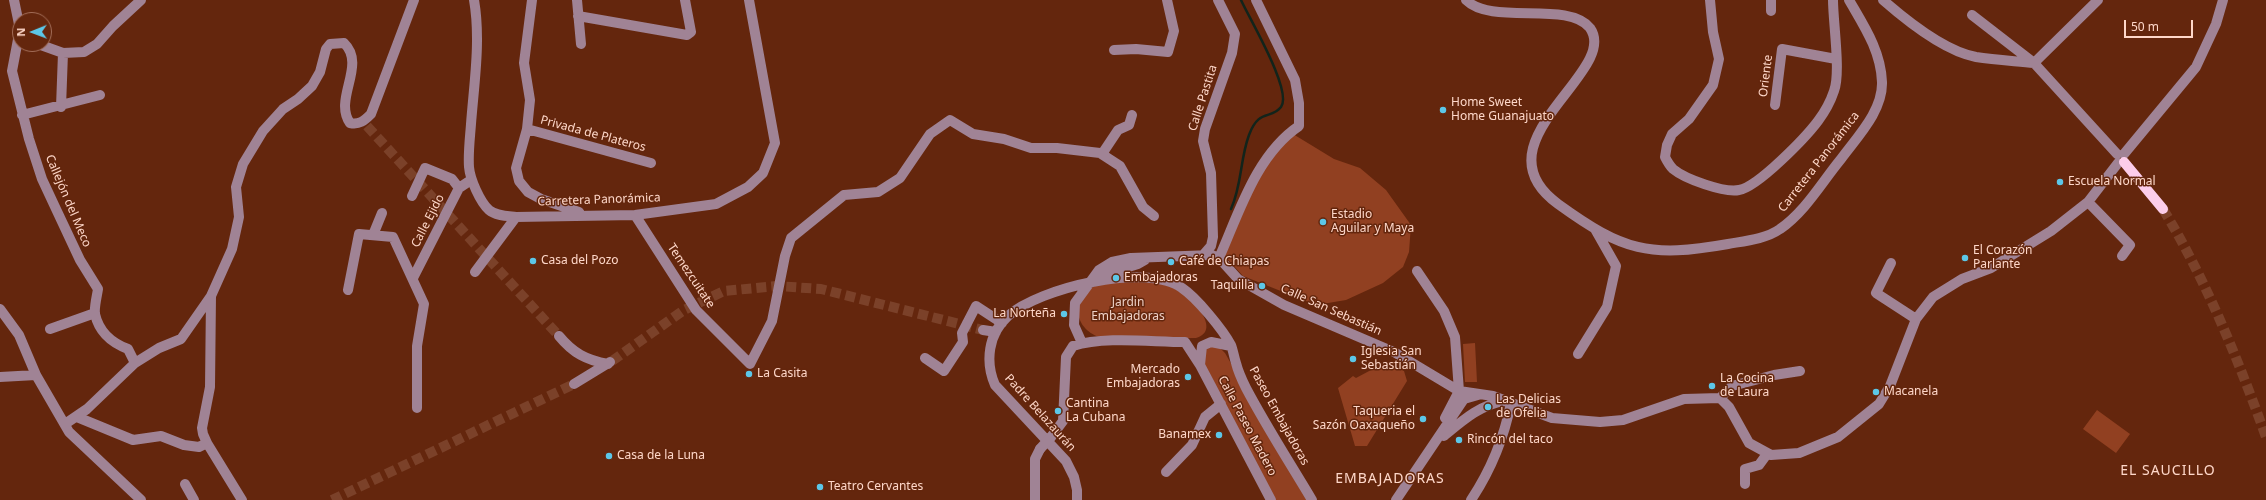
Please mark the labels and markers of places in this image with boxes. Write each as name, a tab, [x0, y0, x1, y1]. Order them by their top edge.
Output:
place label: Home Sweet Home Guanajuato	[1451, 96, 1554, 124]
marker: Home Sweet Home Guanajuato	[1438, 105, 1448, 115]
place label: Escuela Normal	[2068, 175, 2156, 189]
marker: Escuela Normal	[2055, 177, 2065, 187]
place label: Estadio Aguilar y Maya	[1331, 208, 1414, 236]
marker: Estadio Aguilar y Maya	[1318, 217, 1328, 227]
place label: El Corazón Parlante	[1973, 244, 2032, 272]
marker: El Corazón Parlante	[1960, 253, 1970, 263]
place label: Casa del Pozo	[541, 254, 619, 268]
place label: Café de Chiapas	[1179, 255, 1269, 269]
marker: Casa del Pozo	[528, 256, 538, 266]
marker: Café de Chiapas	[1166, 257, 1176, 267]
place label: Embajadoras	[1124, 271, 1198, 285]
marker: Embajadoras	[1111, 273, 1121, 283]
place label: Taquilla	[1211, 279, 1254, 293]
marker: Taquilla	[1257, 281, 1267, 291]
place label: La Norteña	[993, 307, 1056, 321]
marker: La Norteña	[1059, 309, 1069, 319]
place label: Iglesia San Sebastián	[1361, 345, 1422, 373]
marker: Iglesia San Sebastián	[1348, 354, 1358, 364]
place label: Mercado Embajadoras	[1106, 363, 1180, 391]
place label: La Casita	[757, 367, 807, 381]
marker: La Casita	[744, 369, 754, 379]
marker: Mercado Embajadoras	[1183, 372, 1193, 382]
place label: La Cocina de Laura	[1720, 372, 1774, 400]
marker: La Cocina de Laura	[1707, 381, 1717, 391]
place label: Macanela	[1884, 385, 1938, 399]
marker: Macanela	[1871, 387, 1881, 397]
place label: Las Delicias de Ofelia	[1496, 393, 1561, 421]
place label: Cantina La Cubana	[1066, 397, 1125, 425]
marker: Las Delicias de Ofelia	[1483, 402, 1493, 412]
place label: Taqueria el Sazón Oaxaqueño	[1313, 405, 1415, 433]
marker: Cantina La Cubana	[1053, 406, 1063, 416]
marker: Taqueria el Sazón Oaxaqueño	[1418, 414, 1428, 424]
place label: Banamex	[1158, 428, 1211, 442]
marker: Banamex	[1214, 430, 1224, 440]
place label: Rincón del taco	[1467, 433, 1553, 447]
marker: Rincón del taco	[1454, 435, 1464, 445]
place label: Casa de la Luna	[617, 449, 705, 463]
marker: Casa de la Luna	[604, 451, 614, 461]
place label: Teatro Cervantes	[828, 480, 923, 494]
marker: Teatro Cervantes	[815, 482, 825, 492]

